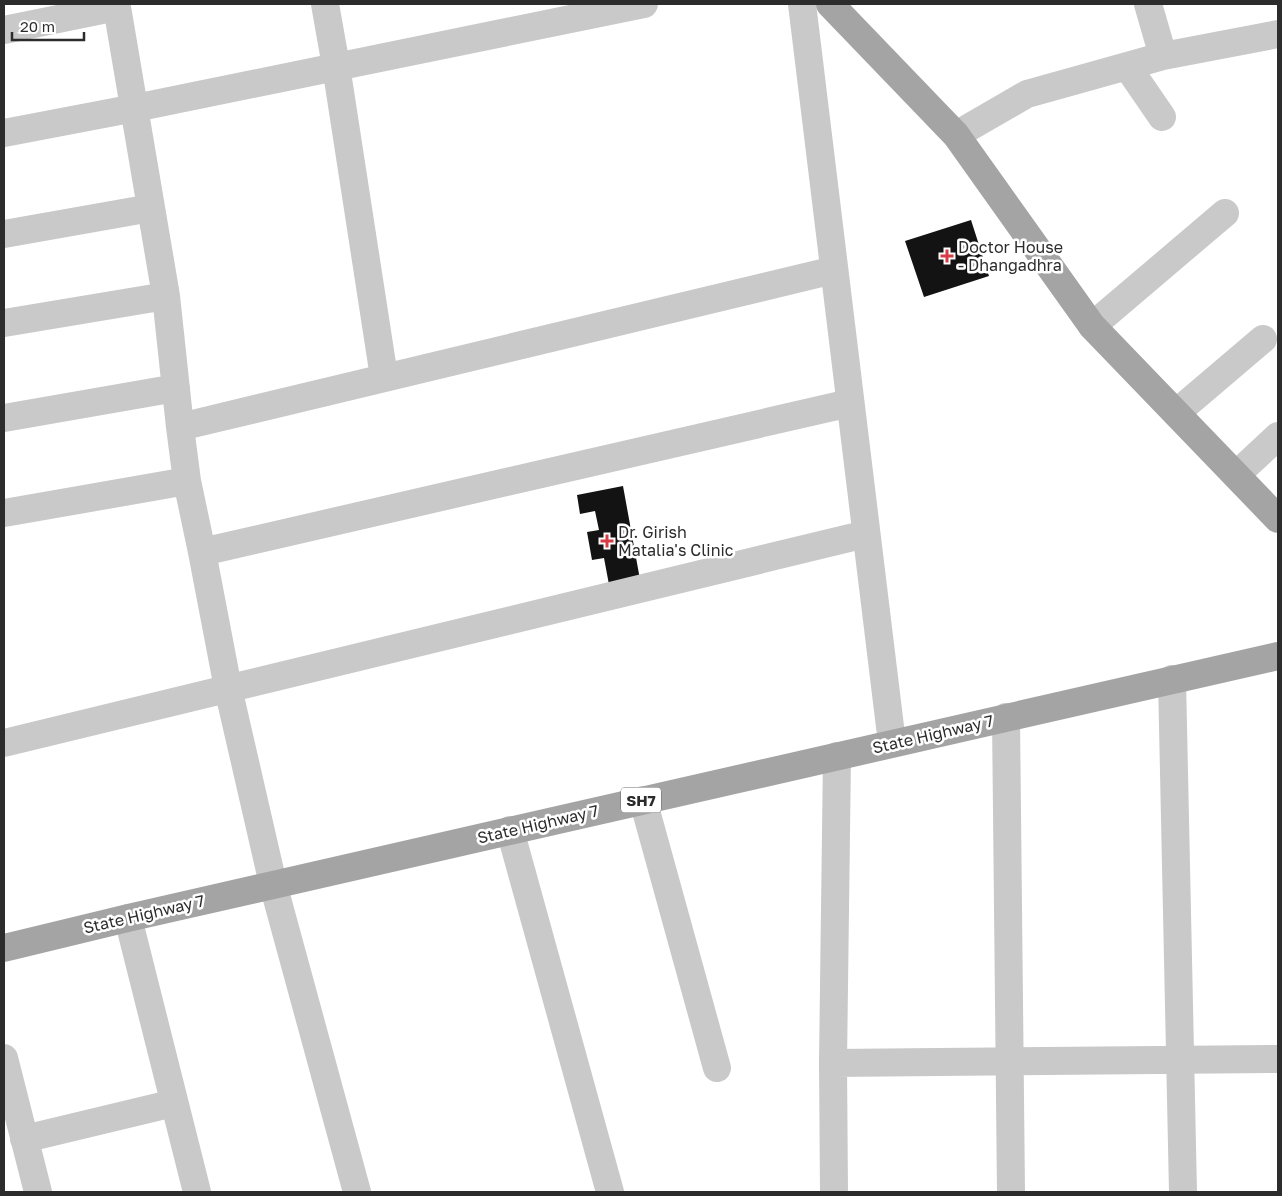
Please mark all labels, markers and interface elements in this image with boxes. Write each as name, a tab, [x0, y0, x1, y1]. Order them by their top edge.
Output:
scale bar	[12, 10, 85, 42]
text: 20 m	[20, 17, 55, 35]
place label: Doctor House - Dhangadhra	[958, 237, 1063, 275]
marker: Doctor House - Dhangadhra	[940, 249, 954, 263]
place label: Dr. Girish Matalia's Clinic	[618, 522, 734, 560]
marker: Dr. Girish Matalia's Clinic	[600, 534, 614, 548]
street label: State Highway 7	[871, 710, 995, 758]
road number: SH7	[621, 788, 661, 812]
street label: State Highway 7	[476, 800, 600, 848]
street label: State Highway 7	[82, 890, 206, 938]

